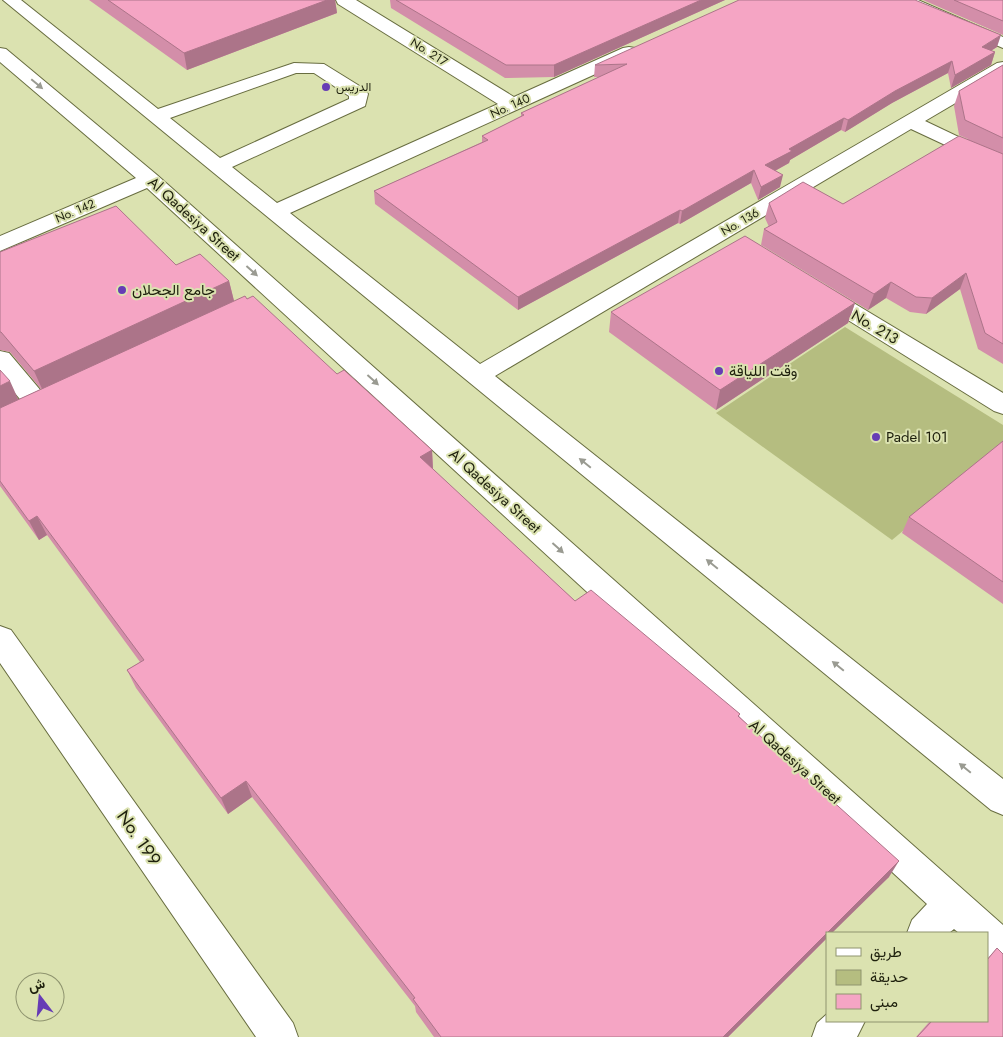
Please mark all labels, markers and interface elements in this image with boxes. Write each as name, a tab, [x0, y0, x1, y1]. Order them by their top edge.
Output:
street label: No. 217	[407, 34, 452, 71]
one-way arrow	[31, 78, 43, 90]
place label: الدريس	[336, 78, 371, 96]
marker: الدريس	[320, 81, 332, 93]
street label: No. 140	[487, 89, 533, 123]
street label: Al Qadesiya Street	[143, 172, 245, 267]
street label: No. 142	[52, 195, 98, 227]
street label: No. 136	[718, 204, 762, 240]
one-way arrow	[245, 265, 257, 277]
place label: جامع الجحلان	[132, 279, 215, 301]
marker: جامع الجحلان	[116, 284, 128, 296]
street label: No. 213	[847, 304, 903, 350]
place label: وقت اللياقة	[729, 360, 798, 382]
marker: وقت اللياقة	[713, 365, 725, 377]
one-way arrow	[366, 374, 378, 386]
place label: Padel 101	[886, 426, 948, 448]
marker: Padel 101	[870, 431, 882, 443]
street label: Al Qadesiya Street	[444, 444, 546, 539]
one-way arrow	[579, 457, 592, 468]
one-way arrow	[551, 542, 563, 554]
one-way arrow	[706, 559, 719, 570]
one-way arrow	[832, 661, 845, 672]
street label: Al Qadesiya Street	[744, 715, 846, 810]
one-way arrow	[959, 762, 972, 773]
street label: No. 199	[110, 805, 168, 871]
legend	[826, 932, 988, 1022]
text: طريق	[870, 941, 902, 963]
text: حديقة	[870, 966, 908, 988]
north arrow	[15, 972, 65, 1022]
text: ش	[26, 973, 47, 996]
text: مبنى	[870, 991, 898, 1013]

